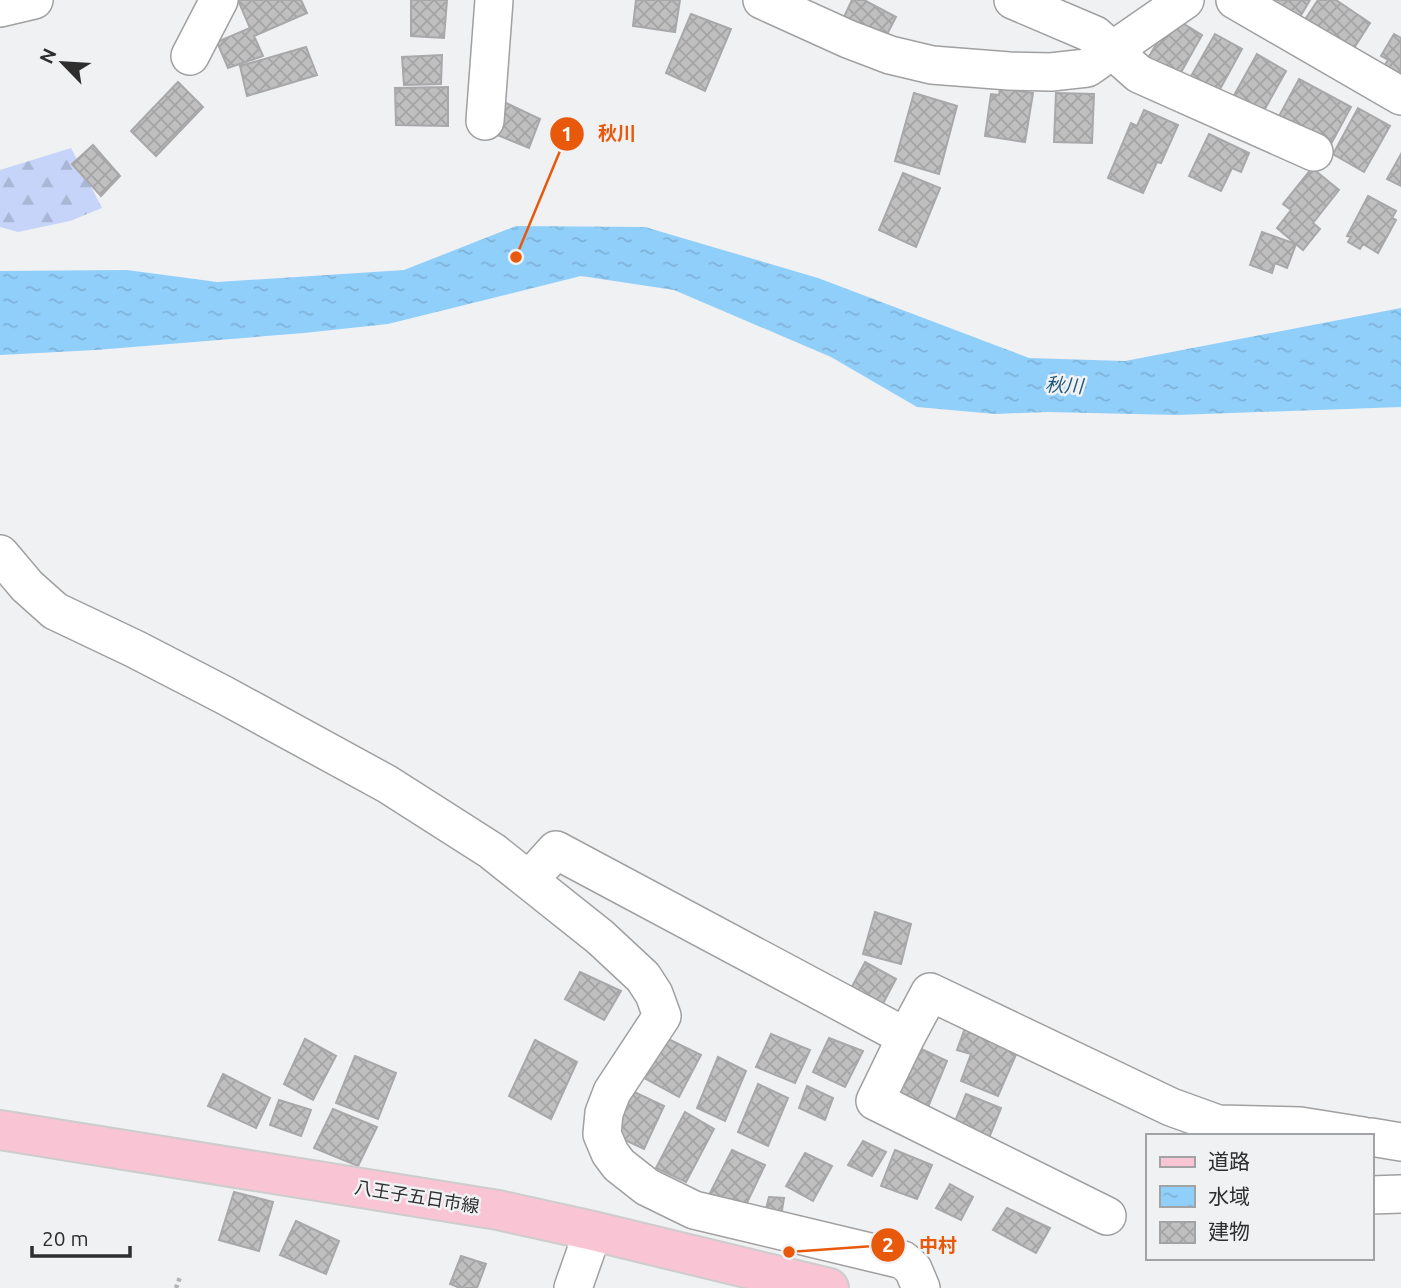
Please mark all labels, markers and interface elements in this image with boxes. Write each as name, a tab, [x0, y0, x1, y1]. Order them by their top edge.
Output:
north arrow	[28, 28, 98, 98]
text: N	[35, 45, 61, 67]
callout: 秋川	[549, 114, 650, 154]
text: 1	[561, 121, 573, 145]
text: 秋川	[598, 122, 636, 144]
water label: 秋川	[1044, 373, 1086, 397]
legend	[1146, 1134, 1373, 1260]
text: 道路	[1208, 1149, 1250, 1173]
street label: 八王子五日市線	[353, 1176, 481, 1216]
text: 水域	[1208, 1184, 1250, 1208]
scale bar	[32, 1214, 130, 1258]
text: 建物	[1208, 1219, 1250, 1243]
callout: 中村	[870, 1225, 971, 1265]
text: 20 m	[42, 1226, 89, 1250]
text: 2	[882, 1232, 894, 1256]
text: 中村	[919, 1234, 957, 1256]

